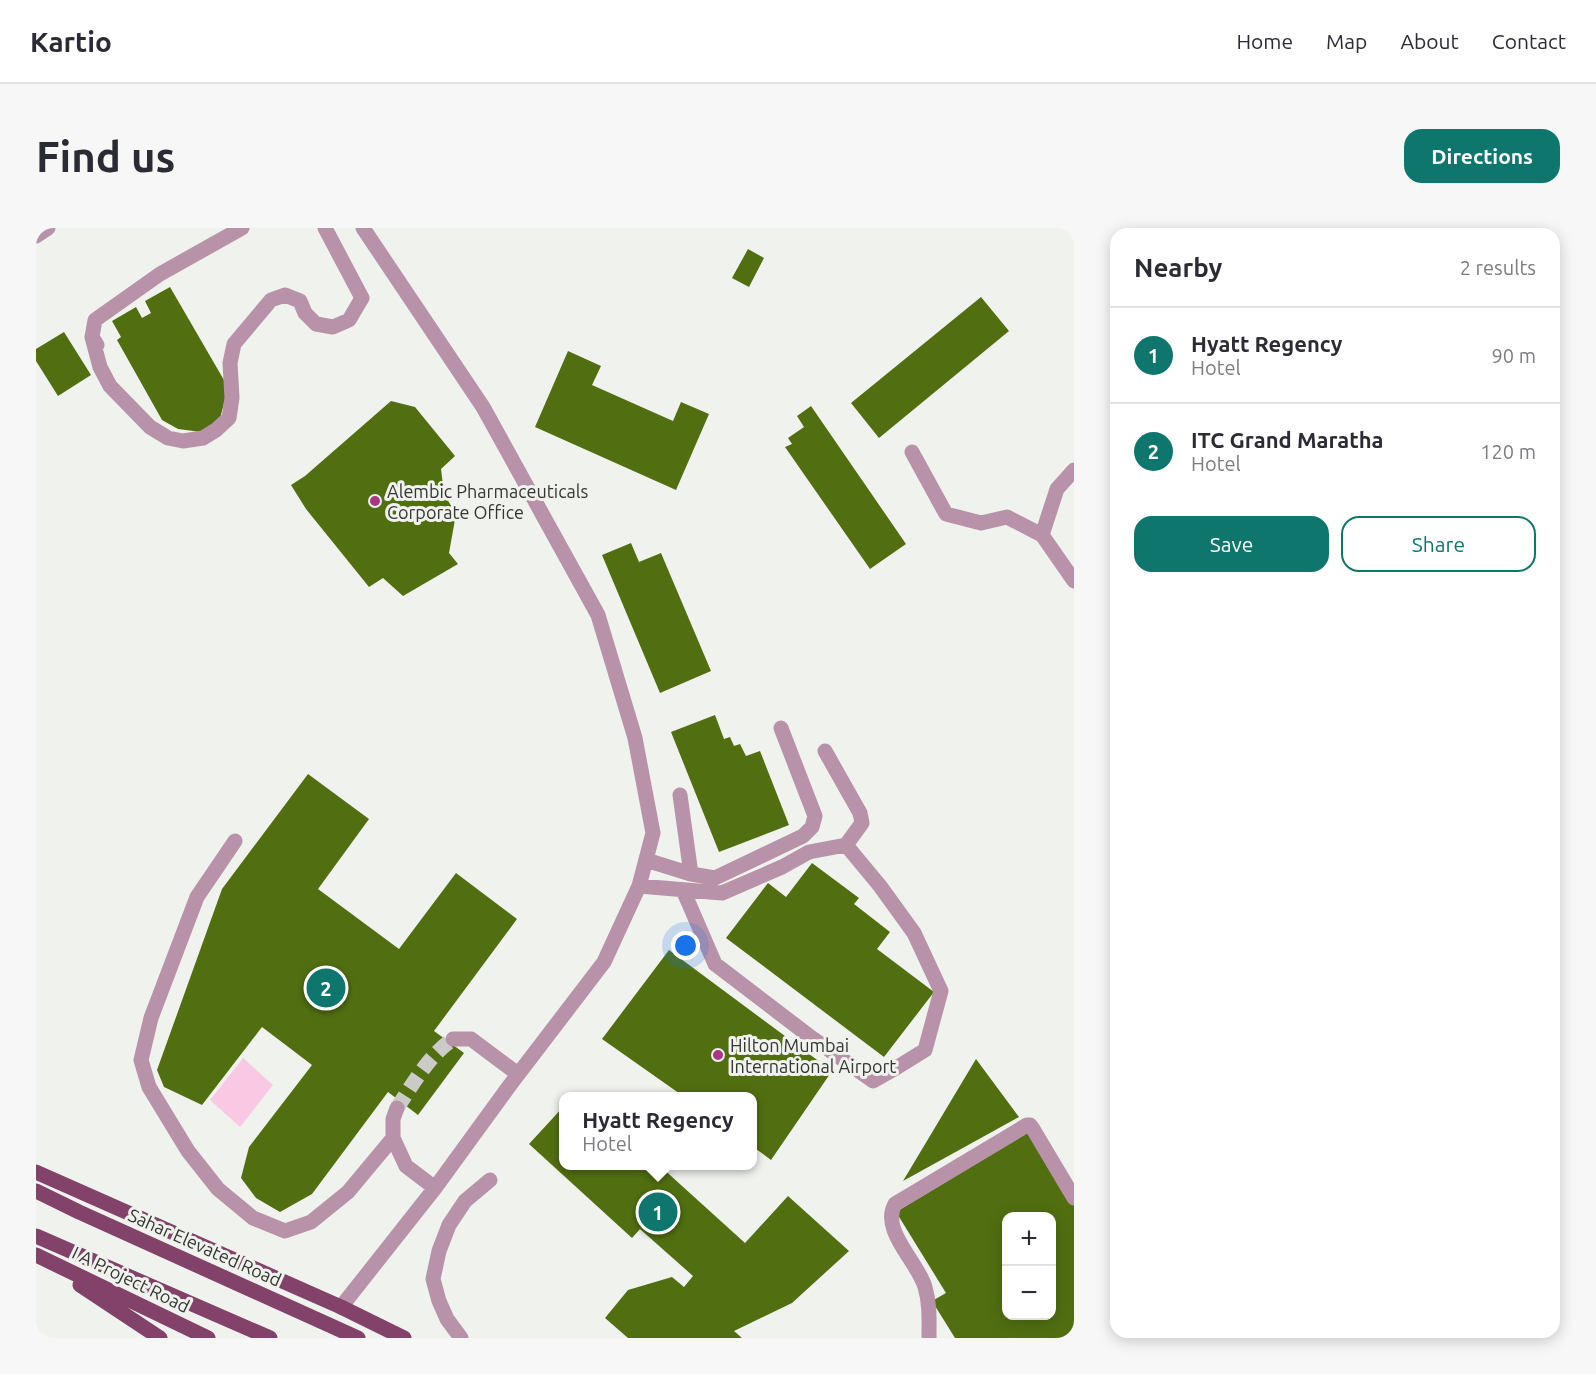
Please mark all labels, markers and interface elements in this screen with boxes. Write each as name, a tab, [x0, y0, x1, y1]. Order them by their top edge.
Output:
text: Kartio	[30, 26, 112, 57]
text: Home	[1236, 29, 1293, 53]
text: Map	[1326, 29, 1367, 53]
text: About	[1400, 29, 1459, 53]
text: Contact	[1492, 29, 1566, 53]
button: Directions	[1404, 129, 1560, 183]
text: Find us	[36, 133, 175, 180]
text: Nearby	[1134, 253, 1222, 282]
text: 2 results	[1460, 256, 1536, 279]
text: Hyatt Regency	[1191, 331, 1342, 356]
text: 1	[1148, 344, 1159, 367]
text: 90 m	[1492, 344, 1536, 367]
text: Hotel	[1191, 356, 1241, 379]
text: ITC Grand Maratha	[1191, 427, 1384, 452]
text: 2	[1148, 440, 1159, 463]
text: 120 m	[1480, 440, 1536, 463]
text: Hotel	[1191, 452, 1241, 475]
place label: Alembic Pharmaceuticals Corporate Office	[387, 481, 588, 522]
marker: Alembic Pharmaceuticals Corporate Office	[368, 494, 382, 508]
button: Save	[1134, 516, 1329, 572]
button: Share	[1341, 516, 1536, 572]
your location	[671, 931, 700, 960]
pin: 2	[306, 966, 346, 1011]
place label: Hilton Mumbai International Airport	[730, 1035, 896, 1076]
marker: Hilton Mumbai International Airport	[711, 1048, 725, 1062]
popup	[559, 1092, 757, 1170]
text: Hyatt Regency	[582, 1107, 734, 1132]
text: Hotel	[582, 1132, 632, 1155]
pin: 1	[638, 1190, 678, 1234]
street label: Sahar Elevated Road	[126, 1204, 284, 1290]
map controls	[1002, 1212, 1056, 1320]
button: +	[1002, 1212, 1056, 1266]
street label: I A Project Road	[69, 1242, 193, 1316]
button: −	[1002, 1266, 1056, 1320]

